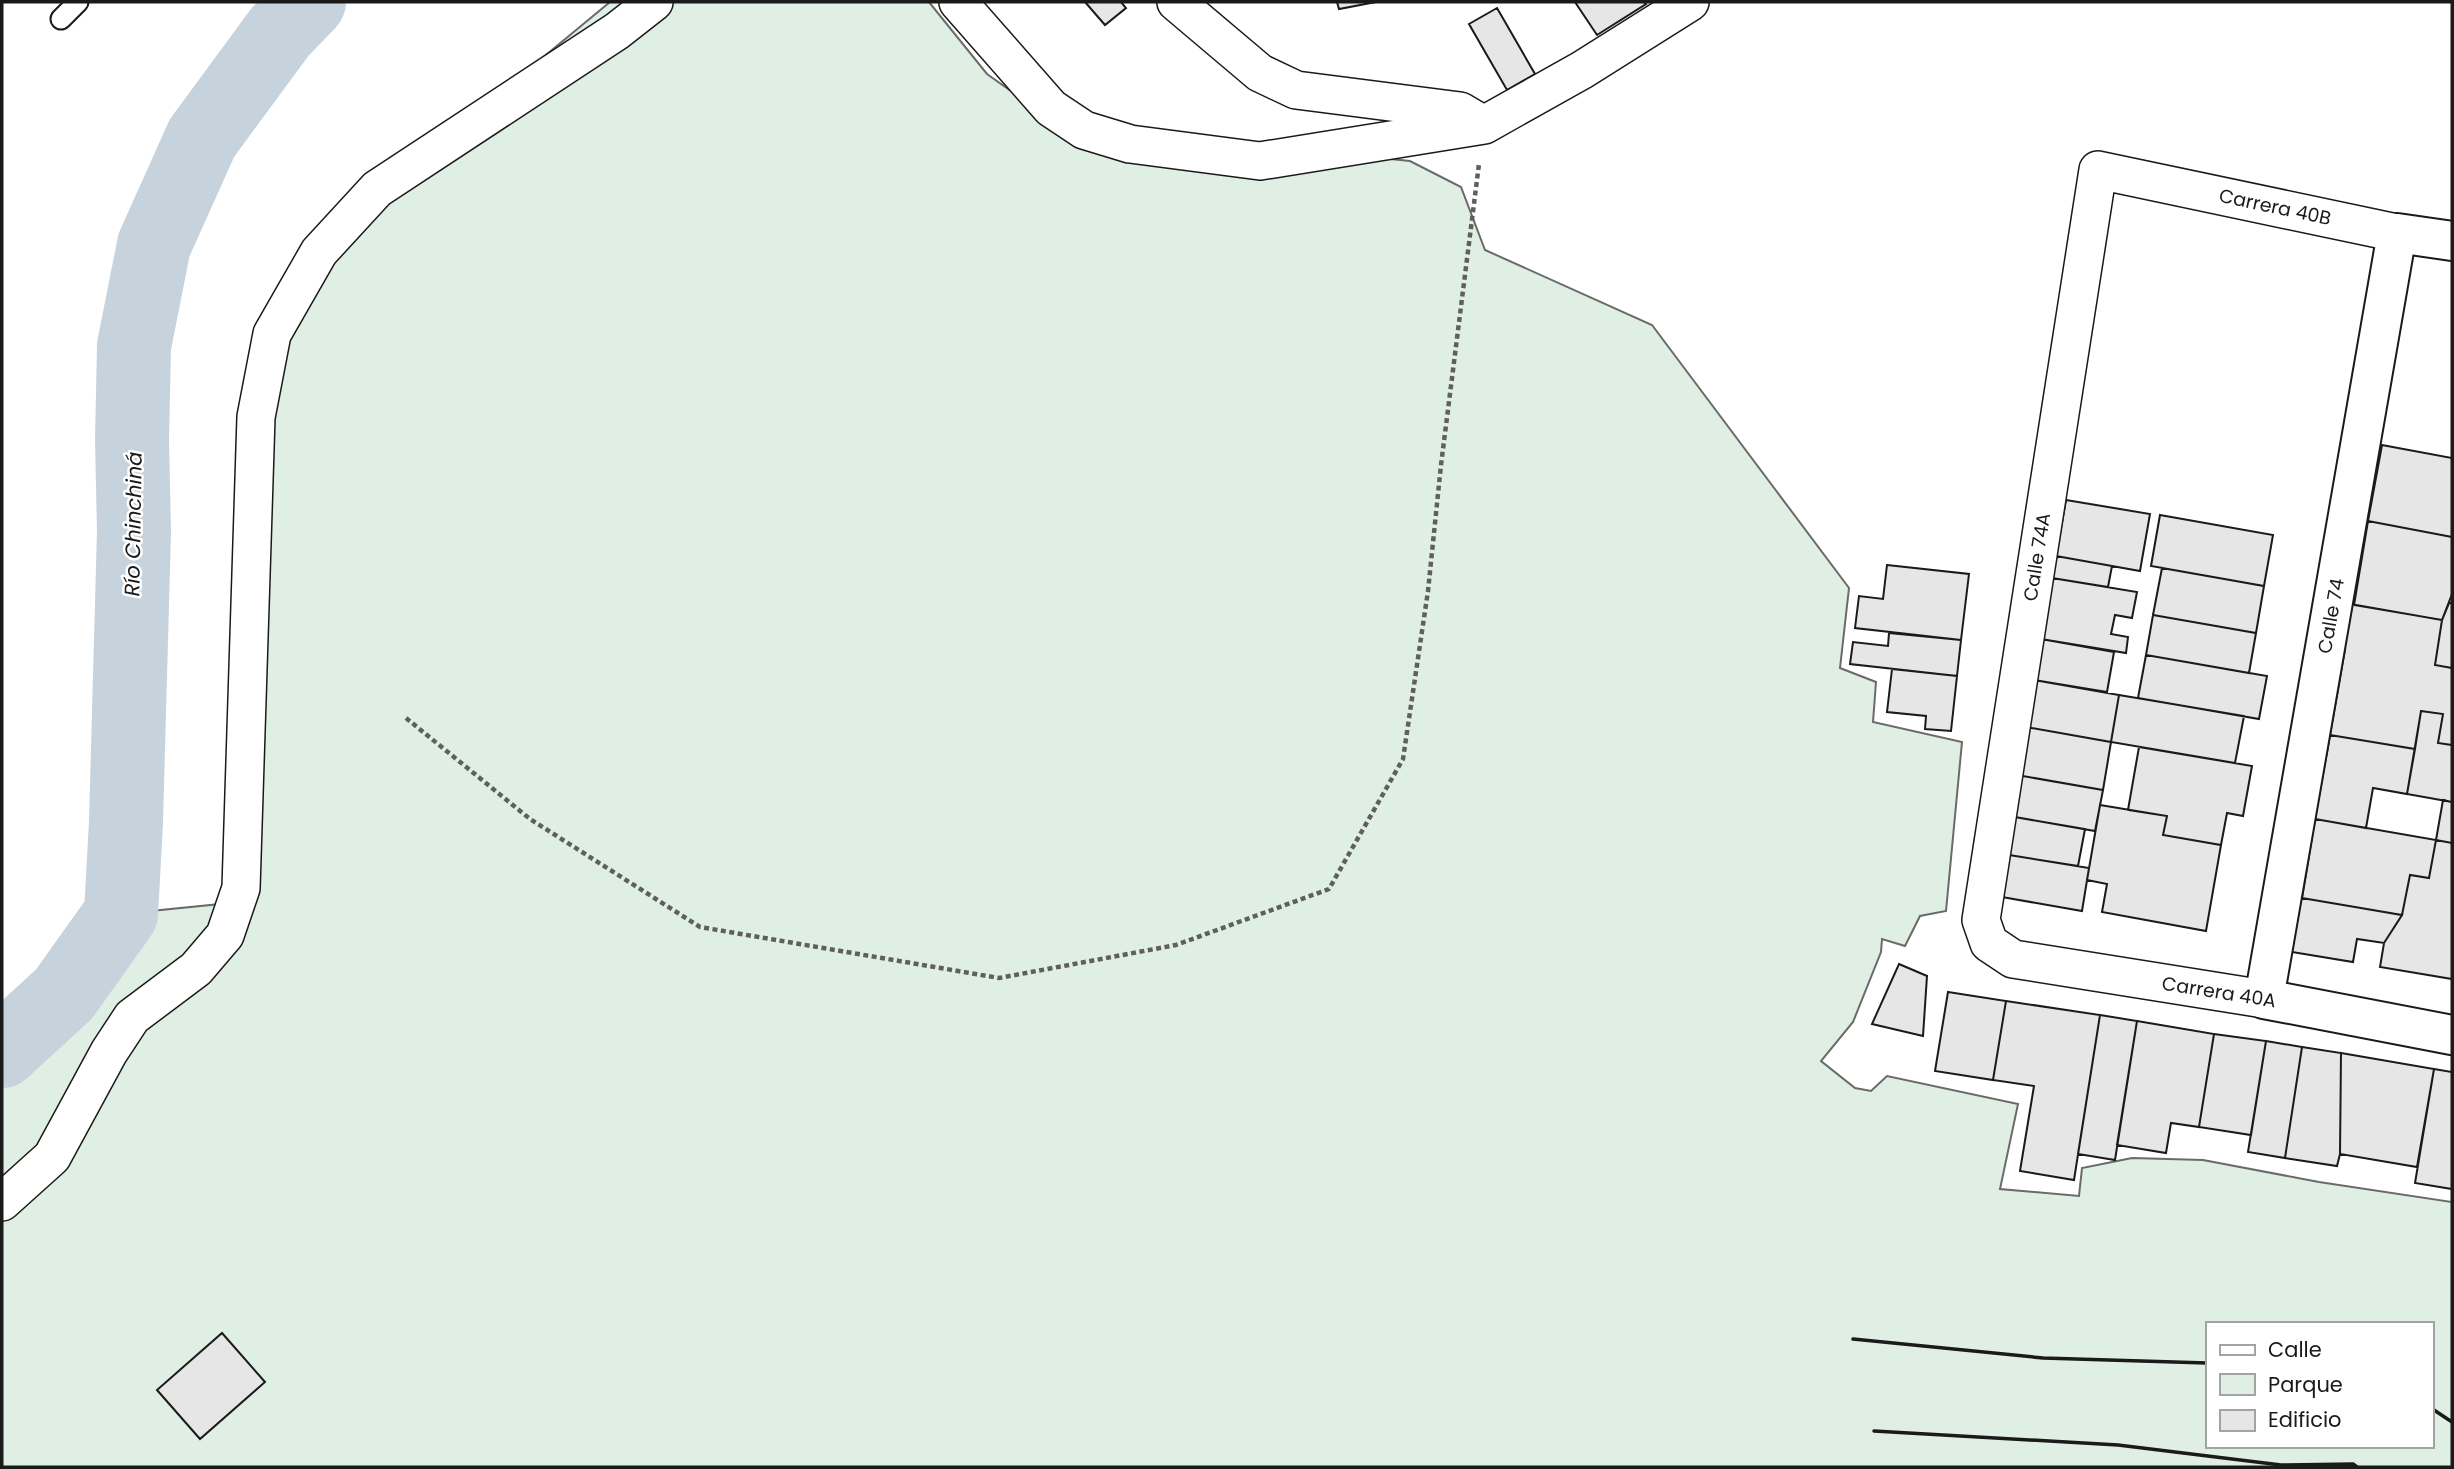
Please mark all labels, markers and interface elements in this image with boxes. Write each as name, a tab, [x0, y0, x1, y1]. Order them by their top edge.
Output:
street label: Carrera 40B	[2216, 182, 2334, 232]
water label: Río Chinchiná	[117, 451, 149, 597]
street label: Calle 74A	[2017, 511, 2057, 603]
street label: Calle 74	[2311, 576, 2351, 656]
street label: Carrera 40A	[2160, 970, 2278, 1014]
legend	[2206, 1322, 2433, 1448]
text: Calle	[2268, 1335, 2322, 1364]
text: Parque	[2268, 1370, 2343, 1399]
text: Edificio	[2268, 1405, 2342, 1434]

